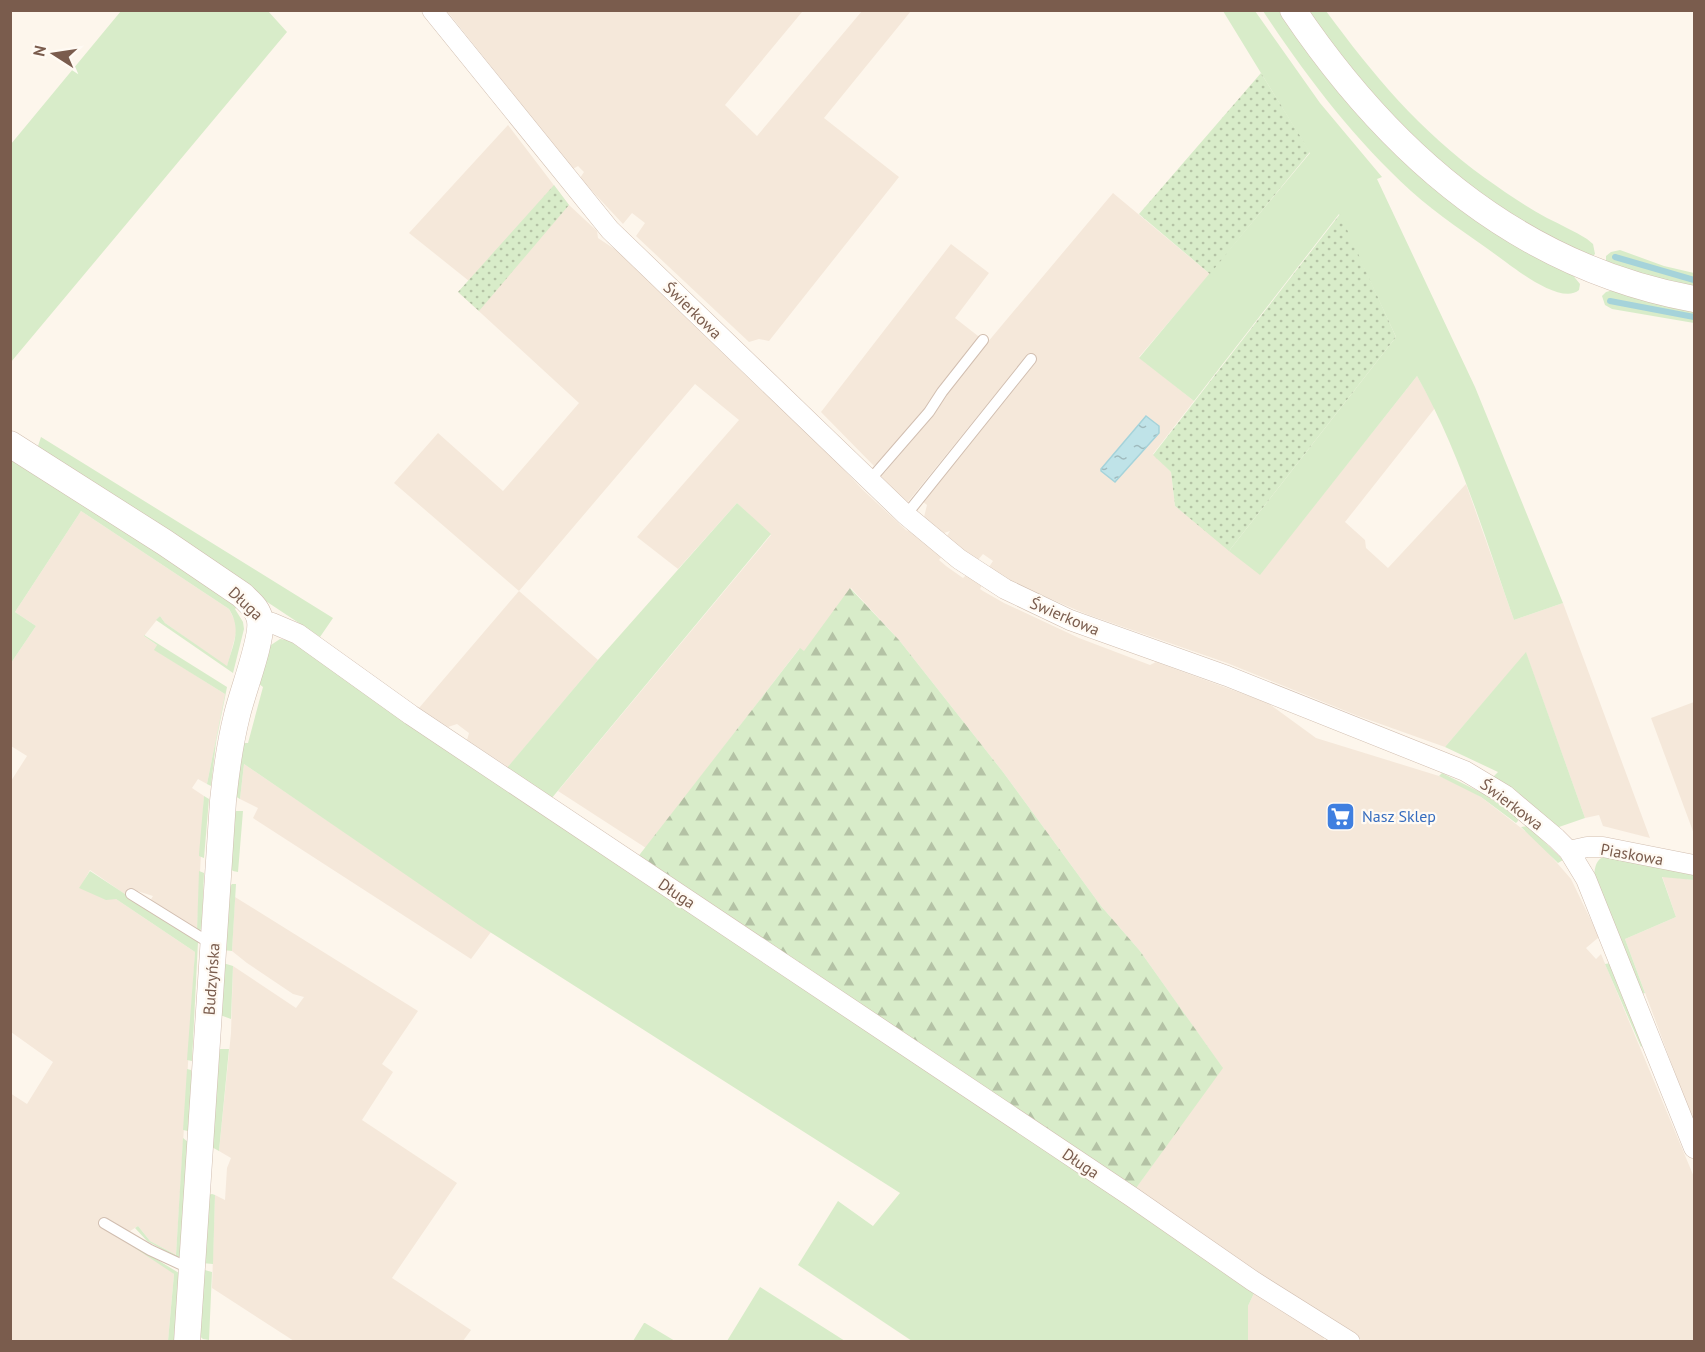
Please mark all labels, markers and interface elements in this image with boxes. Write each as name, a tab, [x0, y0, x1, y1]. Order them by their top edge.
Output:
north arrow	[24, 24, 84, 84]
text: N	[28, 44, 50, 58]
street label: Świerkowa	[660, 277, 726, 343]
street label: Długa	[224, 582, 268, 624]
street label: Świerkowa	[1027, 592, 1103, 640]
street label: Świerkowa	[1477, 774, 1547, 834]
supermarket icon: Nasz Sklep	[1325, 800, 1357, 832]
place label: Nasz Sklep	[1362, 806, 1436, 826]
street label: Piaskowa	[1599, 839, 1665, 869]
street label: Długa	[655, 873, 699, 913]
street label: Budzyńska	[199, 942, 223, 1016]
street label: Długa	[1059, 1143, 1103, 1183]

